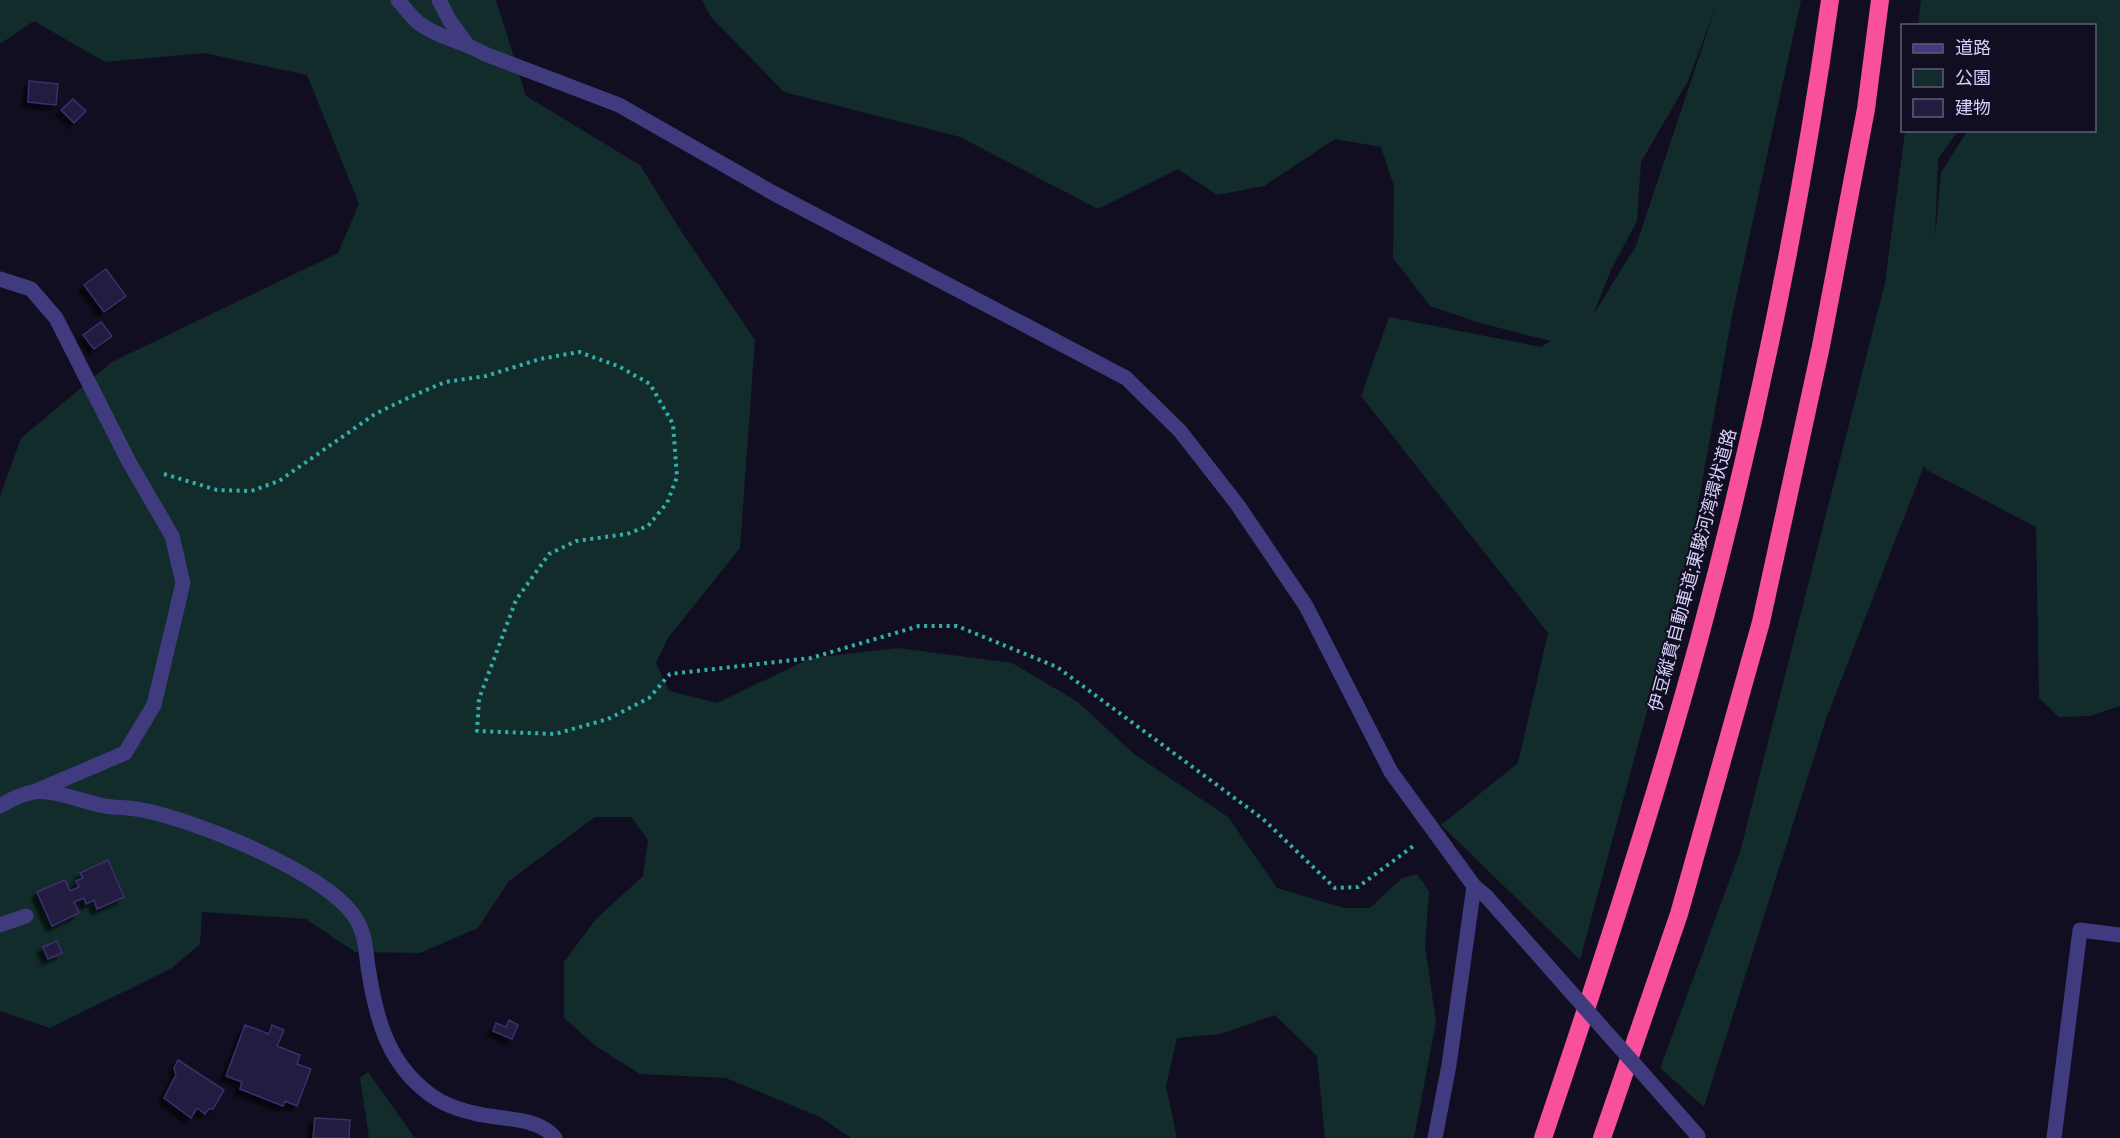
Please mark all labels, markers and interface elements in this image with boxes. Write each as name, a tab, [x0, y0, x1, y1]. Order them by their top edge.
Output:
legend	[1901, 24, 2096, 132]
text: 道路	[1955, 35, 1991, 60]
text: 公園	[1955, 65, 1991, 90]
text: 建物	[1955, 95, 1991, 120]
street label: 伊豆縦貫自動車道;東駿河湾環状道路	[1642, 426, 1742, 714]

